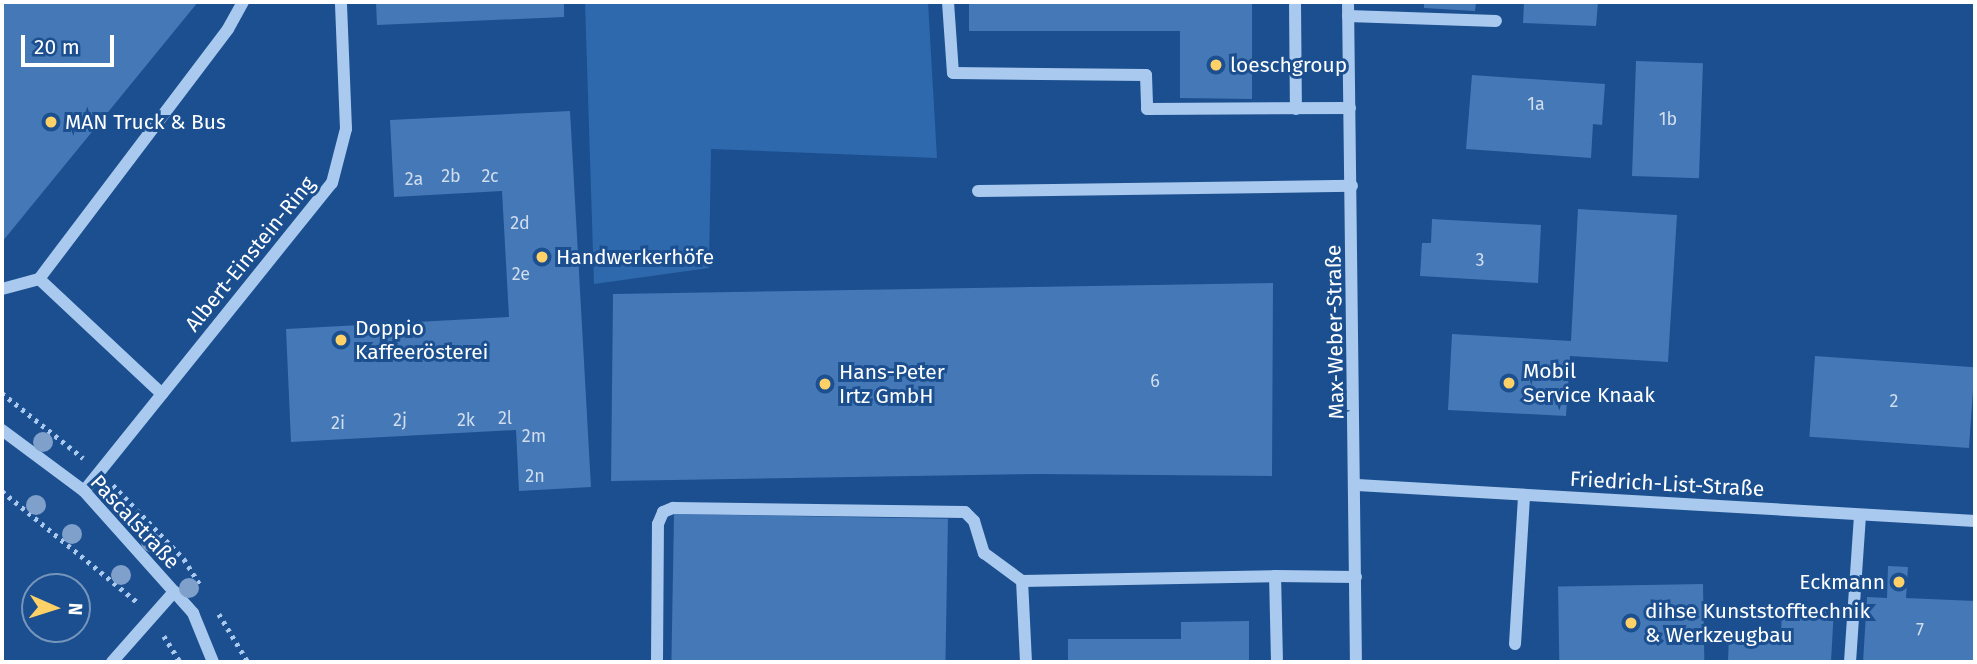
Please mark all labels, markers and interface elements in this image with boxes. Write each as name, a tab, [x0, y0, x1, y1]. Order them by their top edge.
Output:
scale bar	[24, 21, 117, 65]
text: 20 m	[34, 34, 80, 60]
place label: loeschgroup	[1230, 52, 1347, 78]
marker: loeschgroup	[1208, 57, 1224, 73]
house number: 1a	[1527, 93, 1545, 115]
house number: 1b	[1659, 108, 1677, 130]
place label: MAN Truck & Bus	[65, 109, 226, 135]
marker: MAN Truck & Bus	[43, 114, 59, 130]
house number: 2b	[441, 165, 461, 187]
house number: 2c	[481, 165, 499, 187]
house number: 2a	[405, 168, 423, 190]
street label: Albert-Einstein-Ring	[180, 171, 320, 337]
house number: 2d	[510, 212, 530, 234]
place label: Handwerkerhöfe	[556, 244, 714, 270]
street label: Max-Weber-Straße	[1321, 244, 1349, 420]
marker: Handwerkerhöfe	[534, 249, 550, 265]
house number: 3	[1476, 249, 1484, 271]
house number: 2e	[512, 263, 530, 285]
place label: Doppio Kaffeerösterei	[355, 315, 488, 365]
marker: Doppio Kaffeerösterei	[333, 332, 349, 348]
place label: Mobil Service Knaak	[1523, 358, 1655, 408]
place label: Hans-Peter Irtz GmbH	[839, 359, 945, 409]
house number: 6	[1150, 370, 1160, 392]
marker: Mobil Service Knaak	[1501, 375, 1517, 391]
marker: Hans-Peter Irtz GmbH	[817, 376, 833, 392]
house number: 2	[1890, 390, 1898, 412]
house number: 2l	[498, 407, 512, 429]
house number: 2j	[393, 409, 407, 431]
house number: 2k	[457, 409, 475, 431]
house number: 2i	[331, 412, 345, 434]
house number: 2m	[522, 425, 546, 447]
house number: 2n	[525, 465, 545, 487]
street label: Friedrich-List-Straße	[1569, 466, 1765, 502]
street label: Pascalstraße	[85, 470, 185, 574]
place label: Eckmann	[1799, 569, 1885, 595]
north arrow	[21, 573, 91, 643]
marker: Eckmann	[1891, 574, 1907, 590]
place label: dihse Kunststofftechnik & Werkzeugbau	[1645, 598, 1870, 648]
text: N	[64, 602, 87, 616]
marker: dihse Kunststofftechnik & Werkzeugbau	[1623, 615, 1639, 631]
house number: 7	[1916, 619, 1924, 641]

